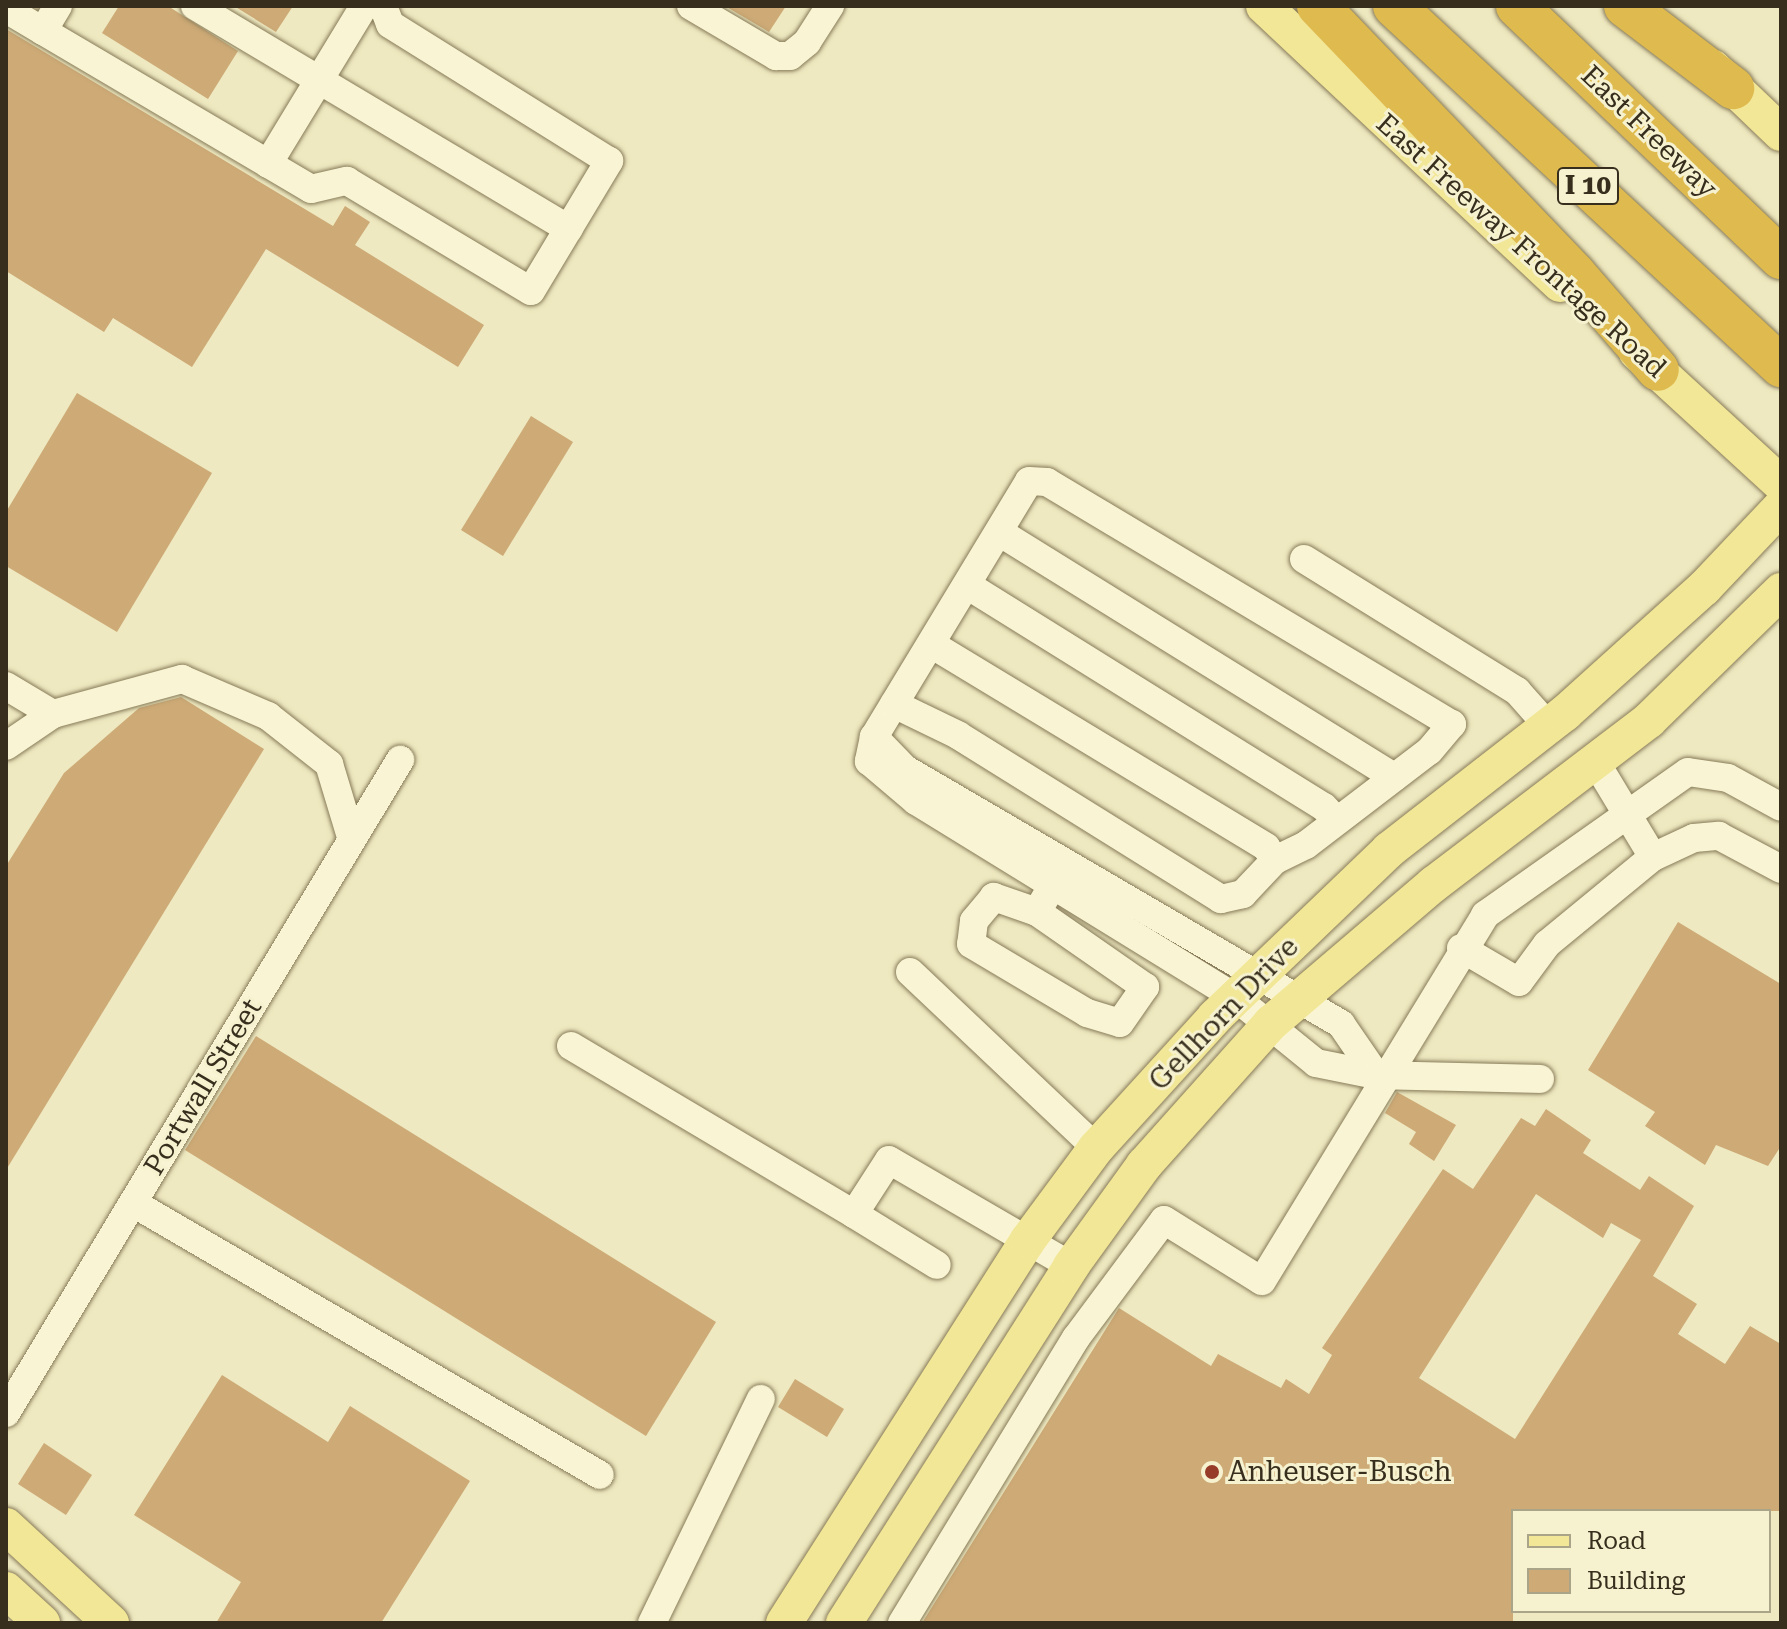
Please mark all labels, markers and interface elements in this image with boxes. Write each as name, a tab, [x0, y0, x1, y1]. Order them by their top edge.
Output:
street label: East Freeway	[1574, 59, 1724, 205]
street label: East Freeway Frontage Road	[1369, 107, 1673, 385]
road number: I 10	[1556, 164, 1620, 208]
street label: Gellhorn Drive	[1143, 930, 1305, 1098]
street label: Portwall Street	[137, 993, 269, 1181]
place label: Anheuser-Busch	[1228, 1455, 1452, 1489]
marker: Anheuser-Busch	[1203, 1463, 1221, 1481]
legend	[1511, 1509, 1771, 1613]
text: Road	[1587, 1527, 1646, 1555]
text: Building	[1587, 1567, 1685, 1595]

